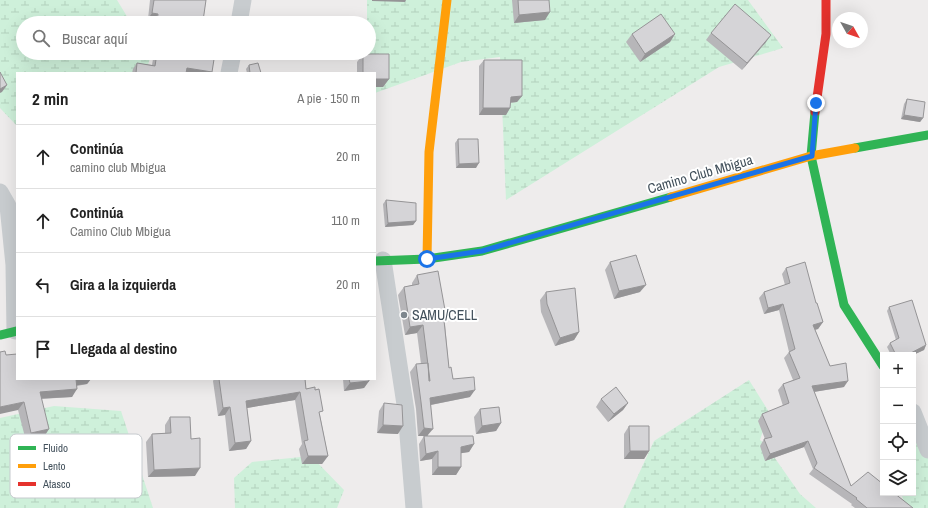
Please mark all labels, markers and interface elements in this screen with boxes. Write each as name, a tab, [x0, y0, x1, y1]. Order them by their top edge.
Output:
north arrow	[832, 12, 868, 48]
search box	[16, 16, 376, 60]
icon: search	[30, 27, 52, 49]
text: Buscar aquí	[62, 28, 128, 49]
text: 2 min	[32, 87, 68, 110]
text: A pie · 150 m	[297, 90, 360, 107]
route end	[807, 94, 825, 112]
text: Continúa	[70, 138, 123, 159]
icon: ahead	[32, 146, 54, 168]
text: 20 m	[336, 148, 360, 165]
street label: Camino Club Mbigua	[645, 150, 755, 198]
text: camino club Mbigua	[70, 159, 166, 176]
text: Continúa	[70, 202, 123, 223]
icon: ahead	[32, 210, 54, 232]
text: 110 m	[331, 212, 360, 229]
text: Camino Club Mbigua	[70, 223, 171, 240]
route start	[418, 250, 436, 268]
icon: left	[32, 274, 54, 296]
text: Gira a la izquierda	[70, 274, 176, 295]
text: 20 m	[336, 276, 360, 293]
place label: SAMU/CELL	[412, 306, 478, 324]
marker: SAMU/CELL	[399, 310, 409, 320]
icon: arrive	[32, 338, 54, 360]
text: Llegada al destino	[70, 338, 177, 359]
map controls	[880, 352, 916, 496]
button: +	[880, 352, 916, 388]
button: −	[880, 388, 916, 424]
button: locate	[880, 424, 916, 460]
legend	[10, 434, 142, 498]
text: Fluido	[43, 441, 68, 455]
text: Lento	[43, 459, 66, 473]
button: layers	[880, 460, 916, 496]
text: Atasco	[42, 477, 71, 491]

